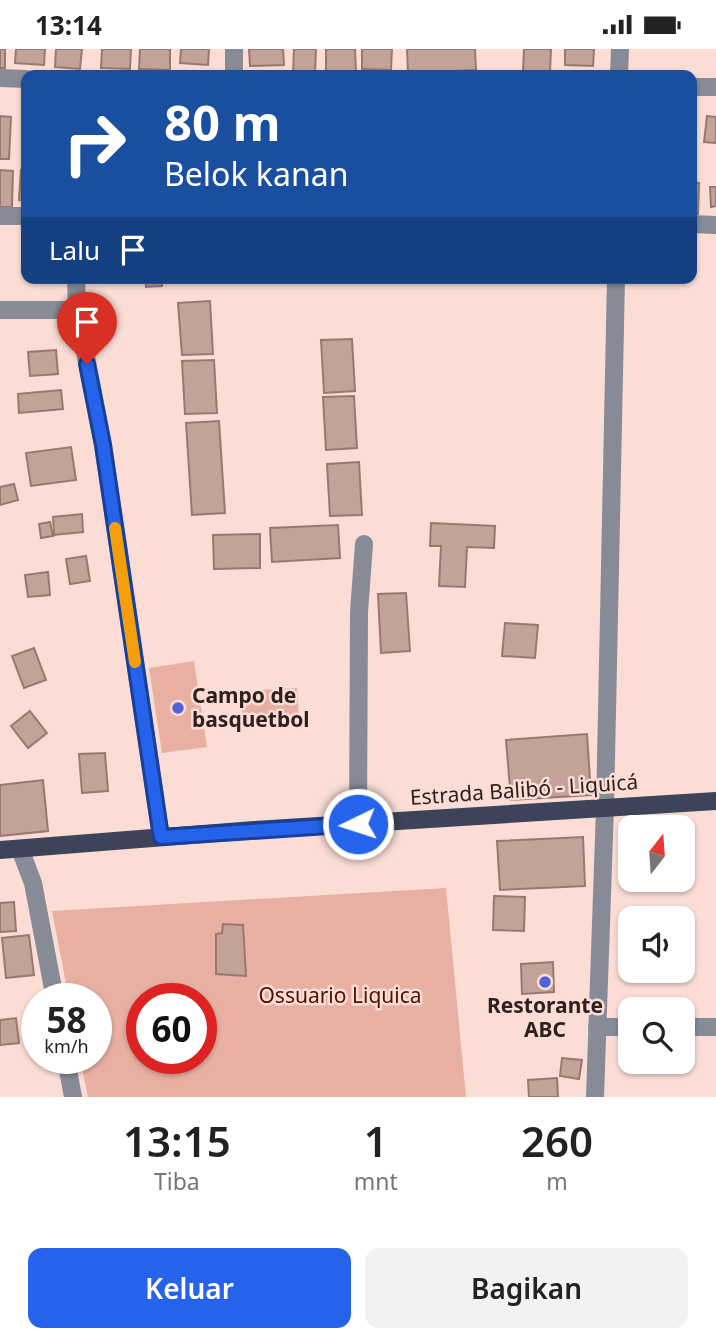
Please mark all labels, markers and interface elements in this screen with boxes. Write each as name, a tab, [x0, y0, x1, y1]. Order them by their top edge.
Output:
text: 13:14	[35, 7, 102, 43]
text: 80 m	[164, 89, 281, 155]
icon: right	[49, 98, 140, 189]
text: Belok kanan	[164, 152, 348, 195]
icon: arrive	[114, 231, 152, 269]
text: Lalu	[49, 232, 100, 268]
pin	[57, 292, 117, 364]
icon: arrive	[68, 303, 106, 341]
place label: Campo de basquetbol	[192, 681, 310, 733]
marker: Campo de basquetbol	[170, 700, 186, 716]
street label: Estrada Balibó - Liquicá	[409, 767, 639, 811]
position arrow	[321, 787, 395, 861]
north arrow	[618, 815, 695, 893]
map controls	[618, 815, 695, 1074]
button: sound	[618, 906, 695, 983]
marker: Restorante ABC	[537, 974, 553, 990]
park label: Ossuario Liquica	[258, 981, 422, 1009]
speed limit sign: 60	[126, 983, 217, 1074]
place label: Restorante ABC	[487, 991, 603, 1043]
text: 58	[46, 996, 87, 1043]
button: search	[618, 997, 695, 1074]
text: km/h	[44, 1034, 89, 1058]
text: 13:15	[123, 1112, 231, 1169]
text: 1	[364, 1112, 388, 1169]
text: 260	[521, 1112, 593, 1169]
text: Tiba	[154, 1165, 200, 1197]
text: mnt	[354, 1165, 398, 1197]
text: m	[546, 1165, 568, 1197]
button: Keluar	[28, 1248, 351, 1328]
button: Bagikan	[365, 1248, 688, 1328]

